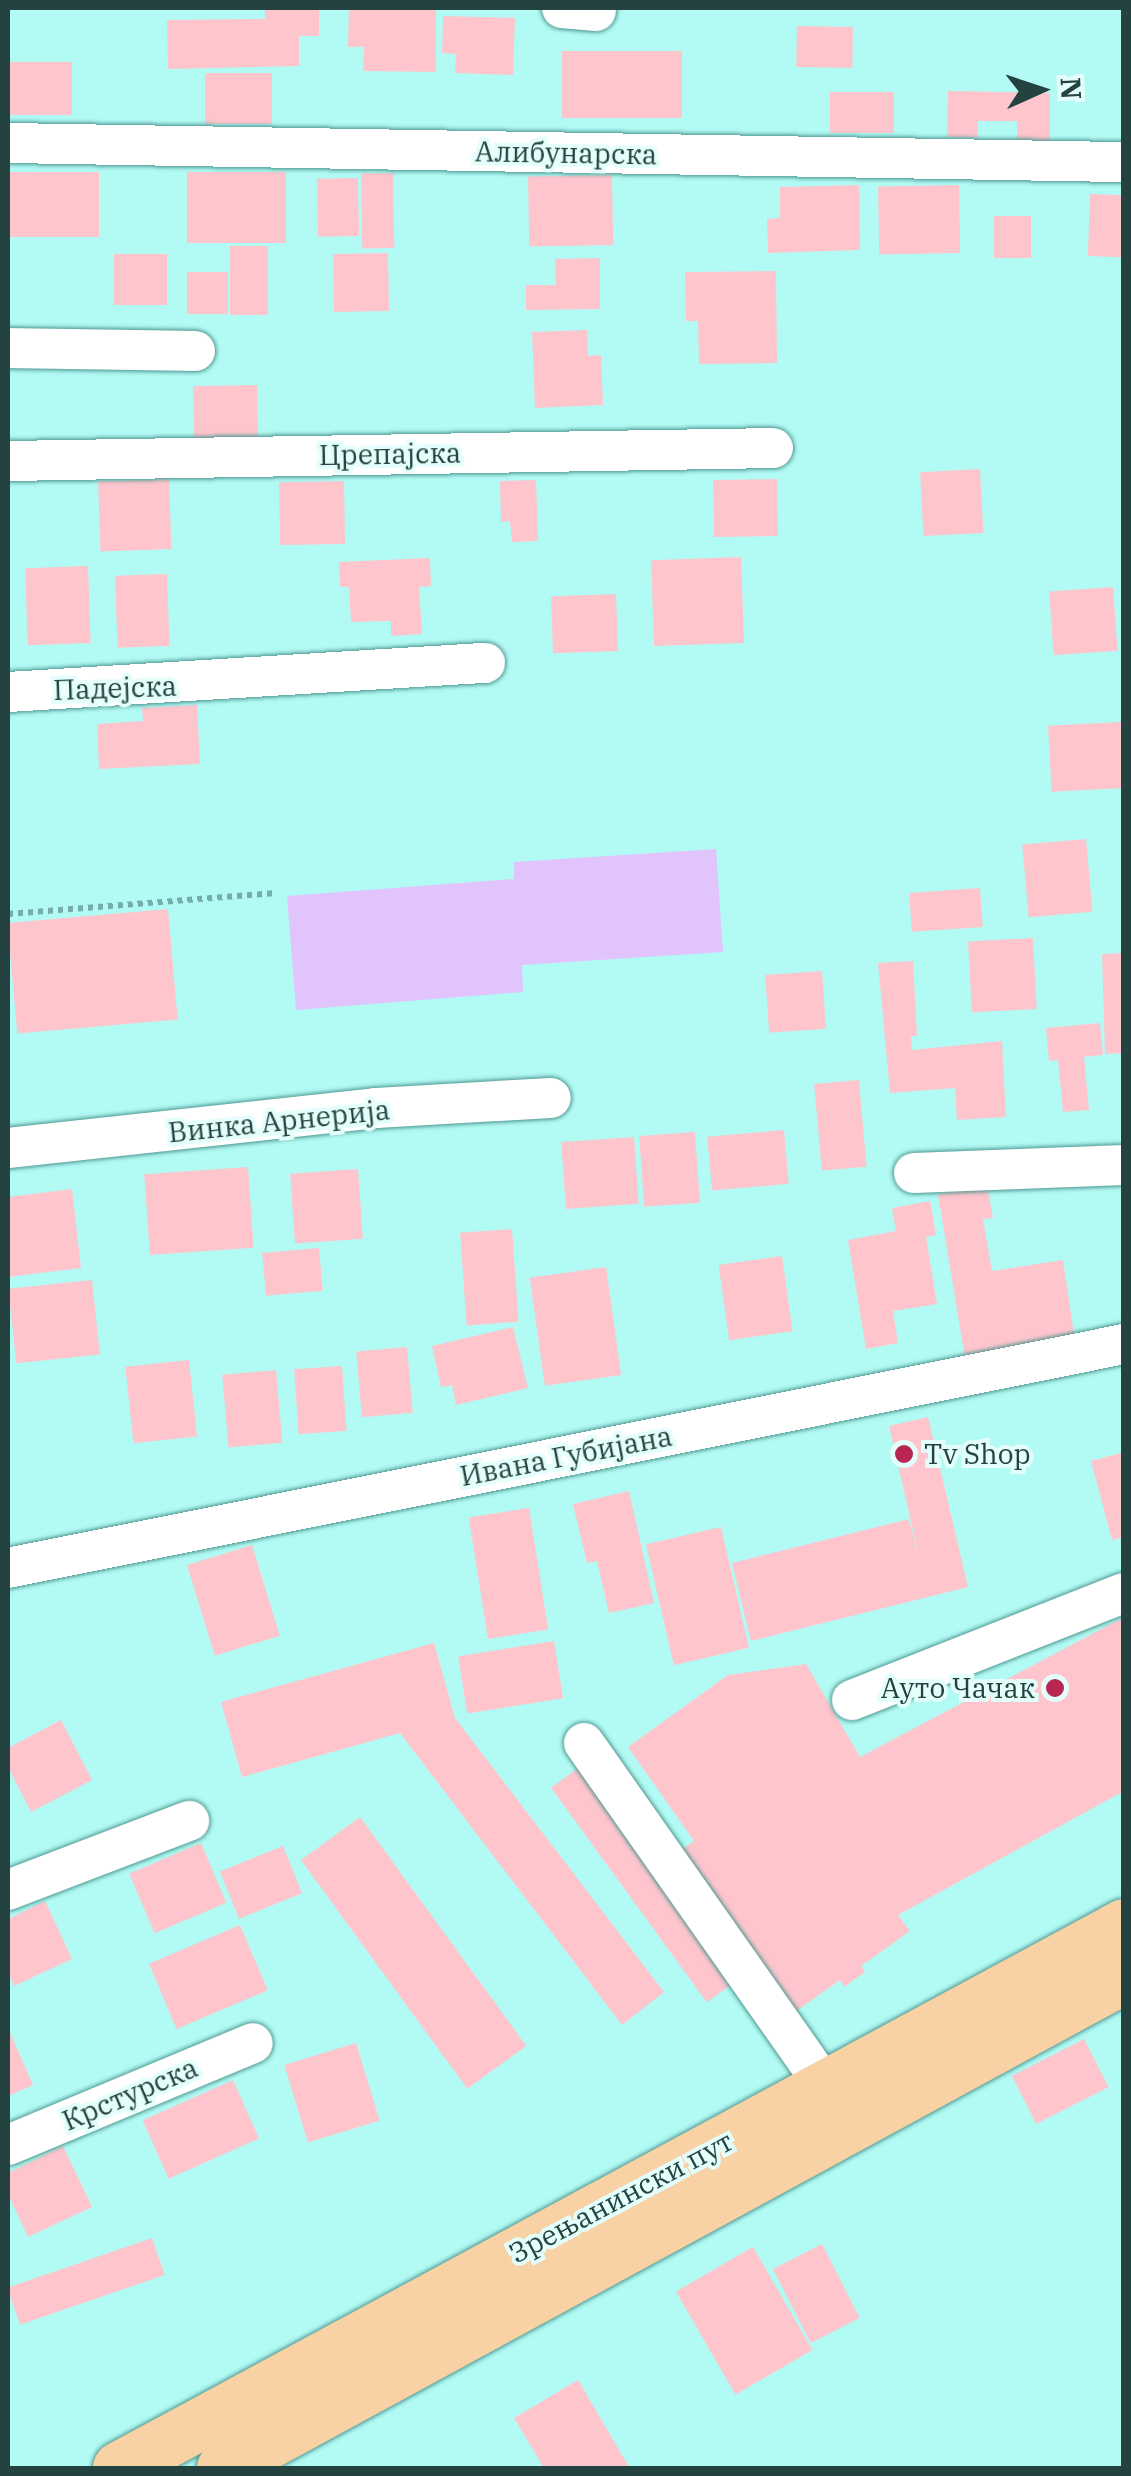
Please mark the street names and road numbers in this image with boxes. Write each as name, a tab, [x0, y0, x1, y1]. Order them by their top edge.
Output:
street label: Алибунарска	[475, 135, 657, 171]
street label: Црепајска	[319, 436, 461, 472]
street label: Падејска	[53, 669, 177, 707]
street label: Винка Арнерија	[167, 1093, 391, 1149]
street label: Ивана Губијана	[457, 1419, 675, 1493]
street label: Крстурска	[57, 2050, 203, 2138]
street label: Зрењанински пут	[504, 2124, 738, 2270]

